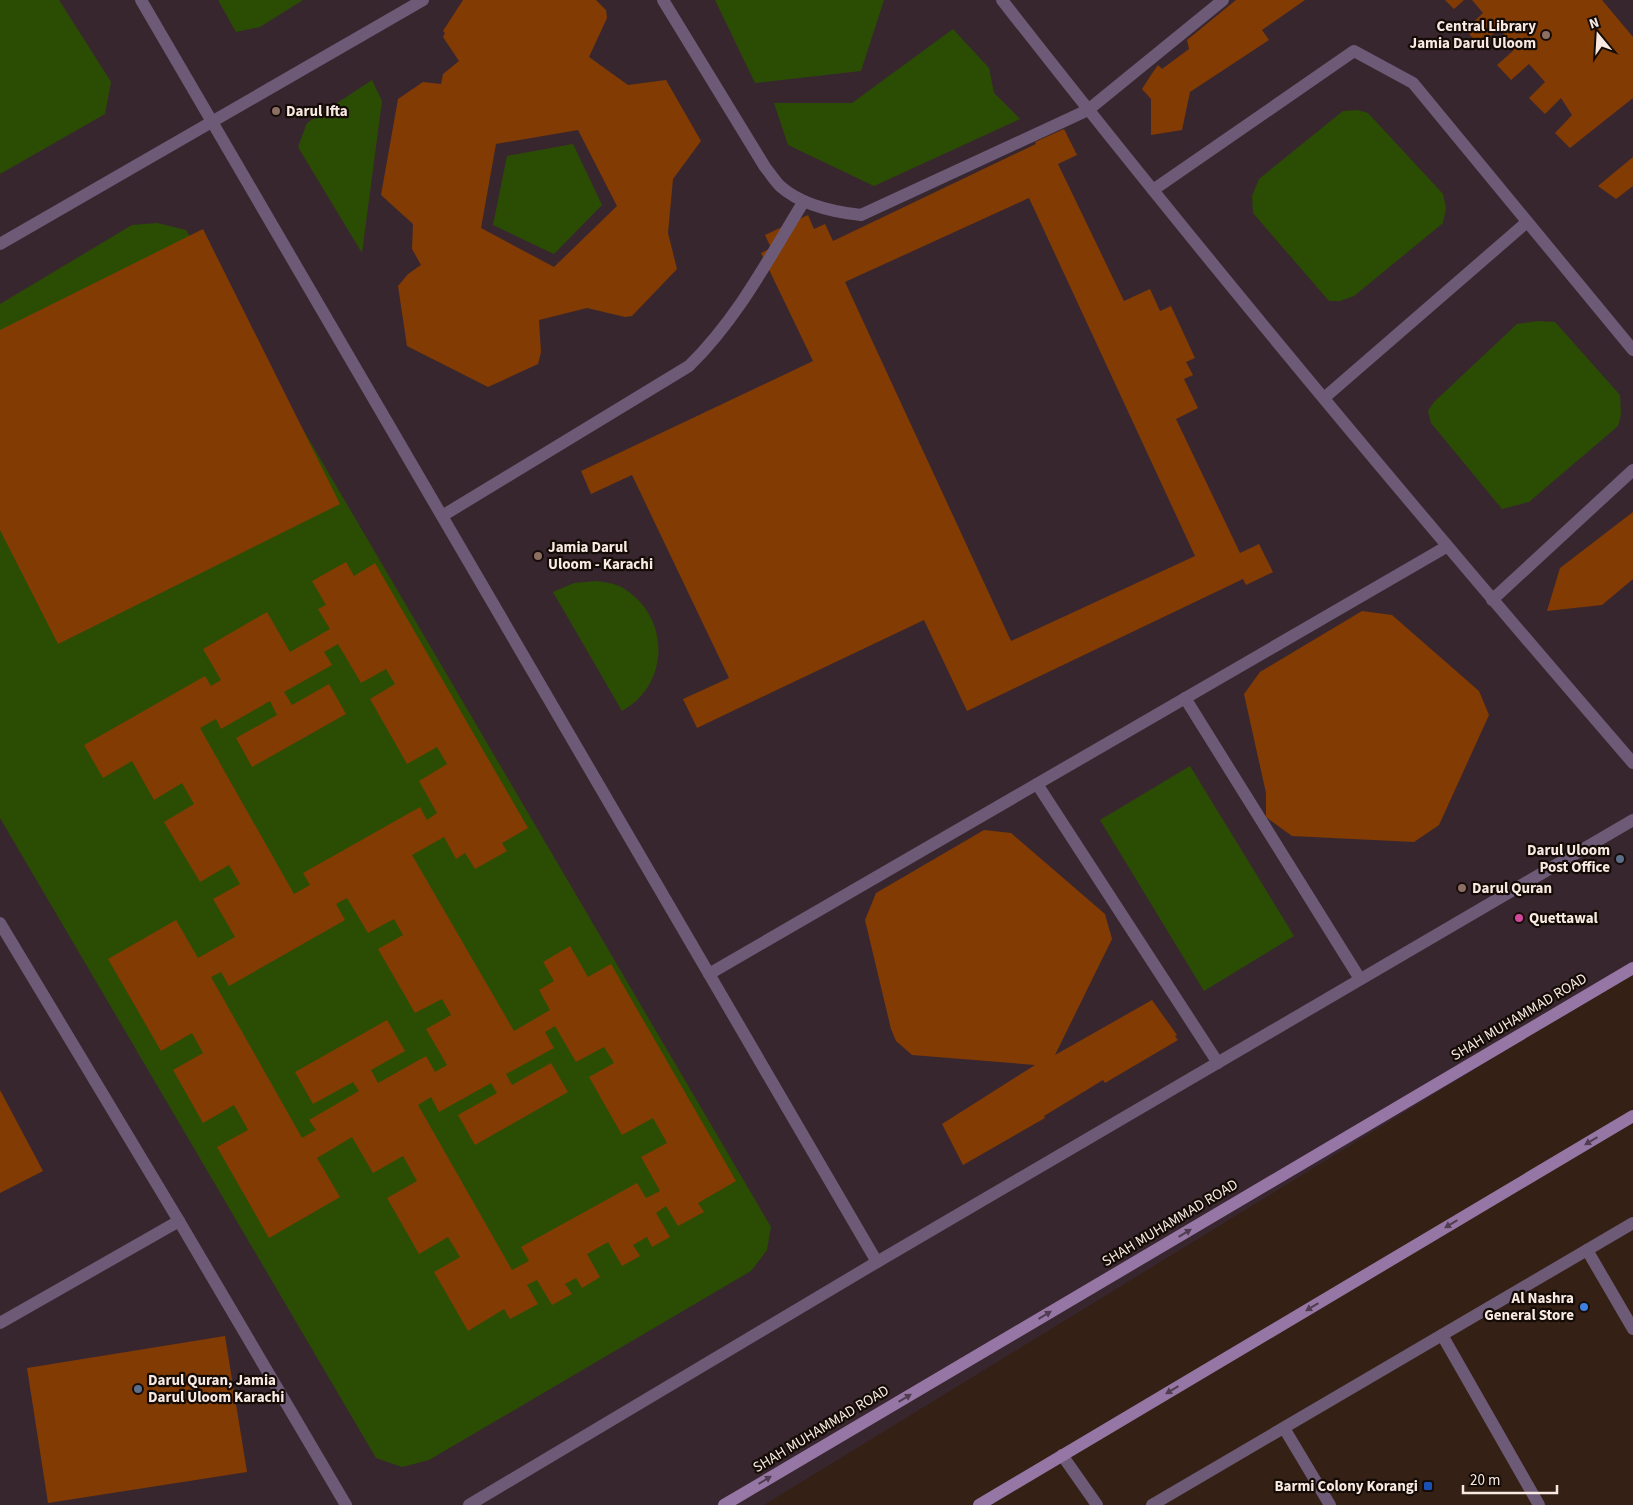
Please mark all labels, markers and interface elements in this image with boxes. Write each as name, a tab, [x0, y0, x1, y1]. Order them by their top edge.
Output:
north arrow	[1573, 10, 1623, 60]
text: N	[1587, 13, 1602, 35]
place label: Central Library Jamia Darul Uloom	[1410, 16, 1536, 54]
marker: Central Library Jamia Darul Uloom	[1540, 29, 1552, 41]
place label: Darul Ifta	[286, 101, 348, 122]
marker: Darul Ifta	[270, 105, 282, 117]
place label: Jamia Darul Uloom - Karachi	[548, 537, 653, 575]
marker: Jamia Darul Uloom - Karachi	[532, 550, 544, 562]
place label: Darul Uloom Post Office	[1527, 840, 1610, 878]
marker: Darul Uloom Post Office	[1614, 853, 1626, 865]
place label: Darul Quran	[1472, 878, 1552, 899]
marker: Darul Quran	[1456, 882, 1468, 894]
place label: Quettawal	[1529, 908, 1599, 929]
marker: Quettawal	[1513, 912, 1525, 924]
street label: SHAH MUHAMMAD ROAD	[1447, 968, 1591, 1066]
one-way arrow	[1585, 1137, 1598, 1146]
street label: SHAH MUHAMMAD ROAD	[1098, 1174, 1242, 1272]
one-way arrow	[1445, 1220, 1458, 1229]
one-way arrow	[1179, 1228, 1192, 1237]
place label: Al Nashra General Store	[1484, 1288, 1574, 1326]
marker: Al Nashra General Store	[1578, 1301, 1590, 1313]
one-way arrow	[1305, 1303, 1318, 1312]
one-way arrow	[1039, 1311, 1052, 1320]
place label: Darul Quran, Jamia Darul Uloom Karachi	[148, 1370, 284, 1408]
street label: SHAH MUHAMMAD ROAD	[749, 1380, 893, 1478]
marker: Darul Quran, Jamia Darul Uloom Karachi	[132, 1383, 144, 1395]
one-way arrow	[1165, 1386, 1178, 1395]
one-way arrow	[899, 1393, 912, 1402]
scale bar	[1463, 1462, 1557, 1494]
text: 20 m	[1470, 1470, 1500, 1491]
one-way arrow	[759, 1476, 772, 1485]
place label: Barmi Colony Korangi	[1275, 1476, 1418, 1497]
marker: Barmi Colony Korangi	[1422, 1480, 1434, 1492]

